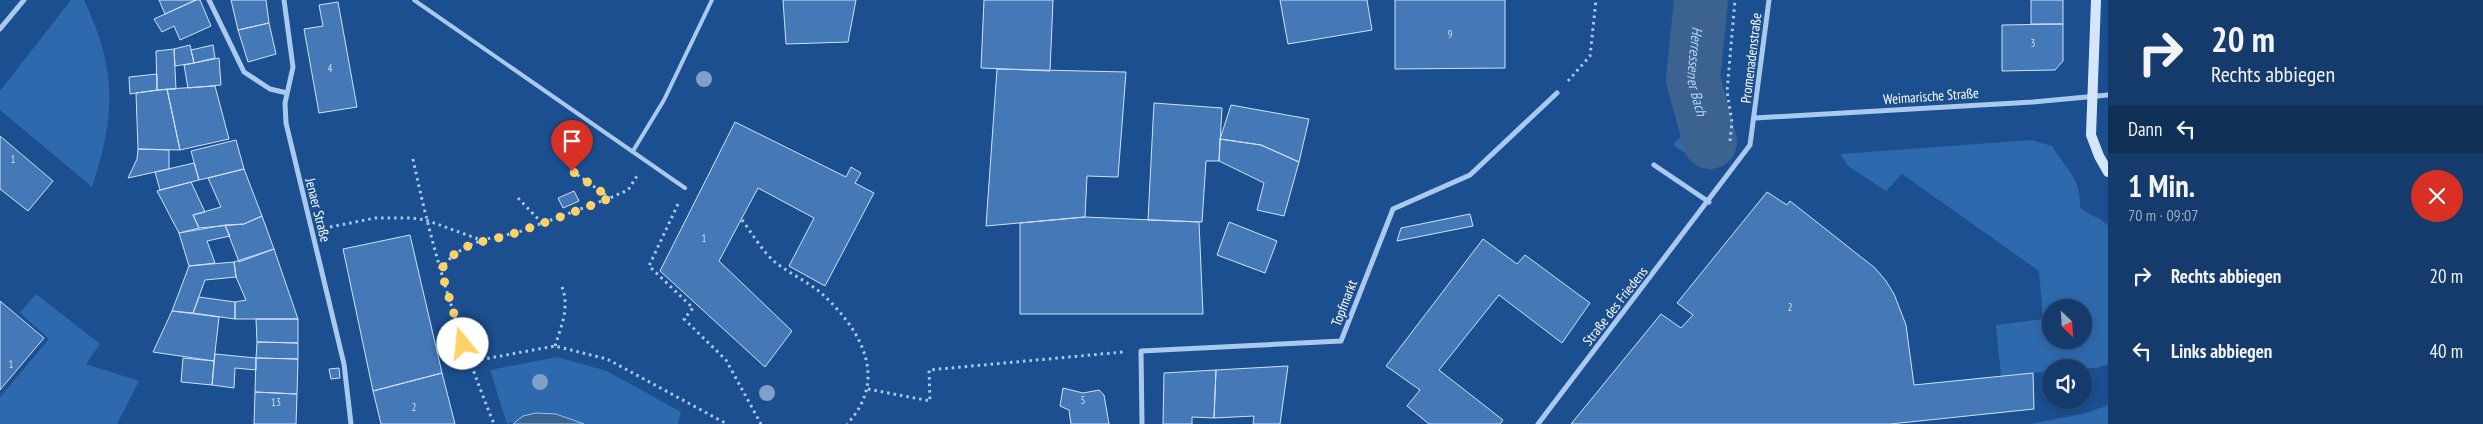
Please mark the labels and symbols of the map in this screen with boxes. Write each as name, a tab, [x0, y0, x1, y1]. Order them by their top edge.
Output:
street label: Promenadenstraße	[1737, 11, 1766, 104]
water label: Herressener Bach	[1683, 26, 1712, 119]
house number: 9	[1448, 27, 1453, 41]
house number: 3	[2031, 36, 2036, 50]
house number: 4	[328, 61, 333, 75]
street label: Weimarische Straße	[1883, 84, 1980, 108]
pin	[551, 120, 593, 171]
house number: 1	[11, 152, 16, 166]
street label: Jenaer Straße	[301, 175, 335, 244]
house number: 1	[702, 231, 707, 245]
street label: Straße des Friedens	[1578, 263, 1652, 349]
street label: Topfmarkt	[1327, 277, 1361, 329]
north arrow	[2042, 299, 2092, 349]
house number: 2	[1788, 300, 1793, 314]
position arrow	[436, 317, 488, 369]
house number: 1	[9, 357, 14, 371]
house number: 5	[1081, 393, 1086, 407]
house number: 13	[271, 395, 281, 409]
house number: 2	[412, 400, 417, 414]

